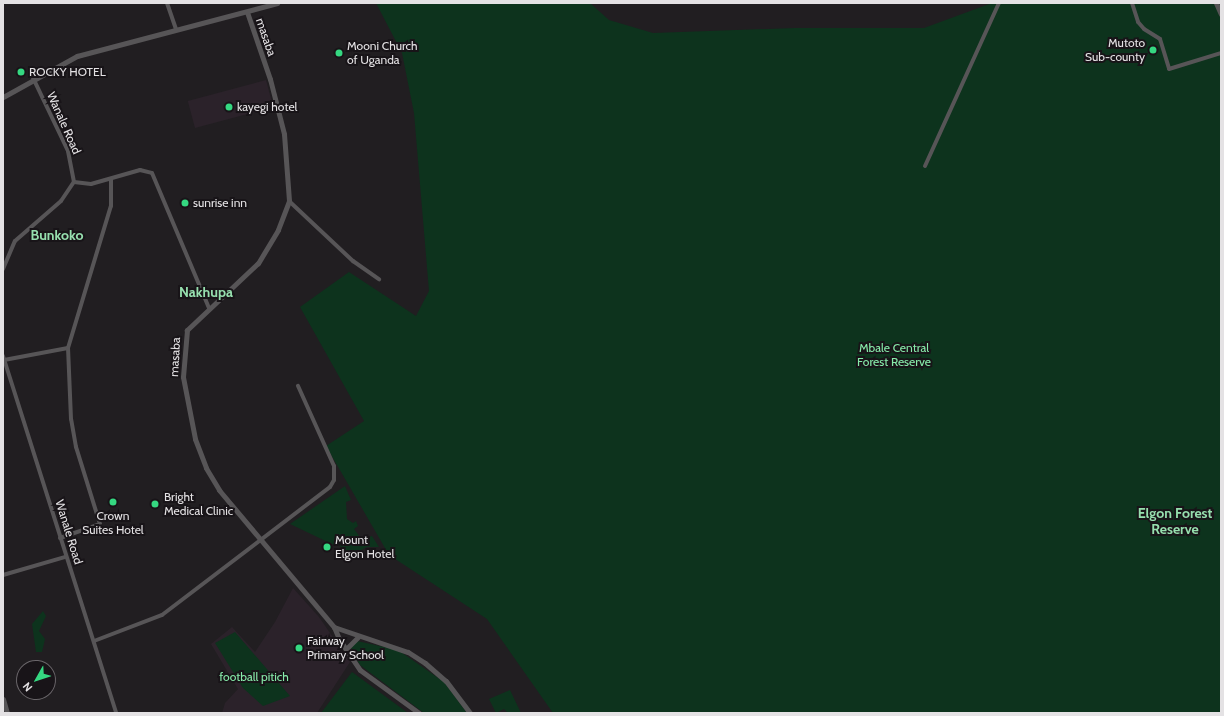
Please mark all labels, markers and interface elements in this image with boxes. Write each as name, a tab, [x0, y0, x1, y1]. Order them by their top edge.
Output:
street label: masaba	[253, 16, 279, 58]
place label: Mutoto Sub-county	[1085, 36, 1145, 64]
place label: Mooni Church of Uganda	[347, 39, 418, 67]
marker: Mutoto Sub-county	[1148, 45, 1158, 55]
marker: Mooni Church of Uganda	[334, 48, 344, 58]
place label: ROCKY HOTEL	[29, 65, 106, 79]
marker: ROCKY HOTEL	[16, 67, 26, 77]
street label: Wanale Road	[44, 90, 84, 156]
place label: kayegi hotel	[237, 100, 297, 114]
marker: kayegi hotel	[224, 102, 234, 112]
place label: sunrise inn	[193, 196, 247, 210]
marker: sunrise inn	[180, 198, 190, 208]
district label: Bunkoko	[30, 227, 84, 243]
district label: Nakhupa	[179, 284, 233, 300]
street label: masaba	[167, 337, 183, 377]
park label: Mbale Central Forest Reserve	[857, 341, 931, 369]
place label: Bright Medical Clinic	[164, 490, 233, 518]
marker: Crown Suites Hotel	[108, 497, 118, 507]
street label: Wanale Road	[52, 498, 86, 566]
marker: Bright Medical Clinic	[149, 498, 161, 510]
district label: Elgon Forest Reserve	[1138, 505, 1212, 538]
place label: Crown Suites Hotel	[82, 509, 144, 537]
place label: Mount Elgon Hotel	[335, 533, 394, 561]
marker: Mount Elgon Hotel	[322, 542, 332, 552]
place label: Fairway Primary School	[307, 634, 384, 662]
marker: Fairway Primary School	[294, 643, 304, 653]
north arrow	[16, 660, 56, 700]
park label: football pitich	[219, 670, 289, 684]
text: N	[20, 679, 35, 694]

